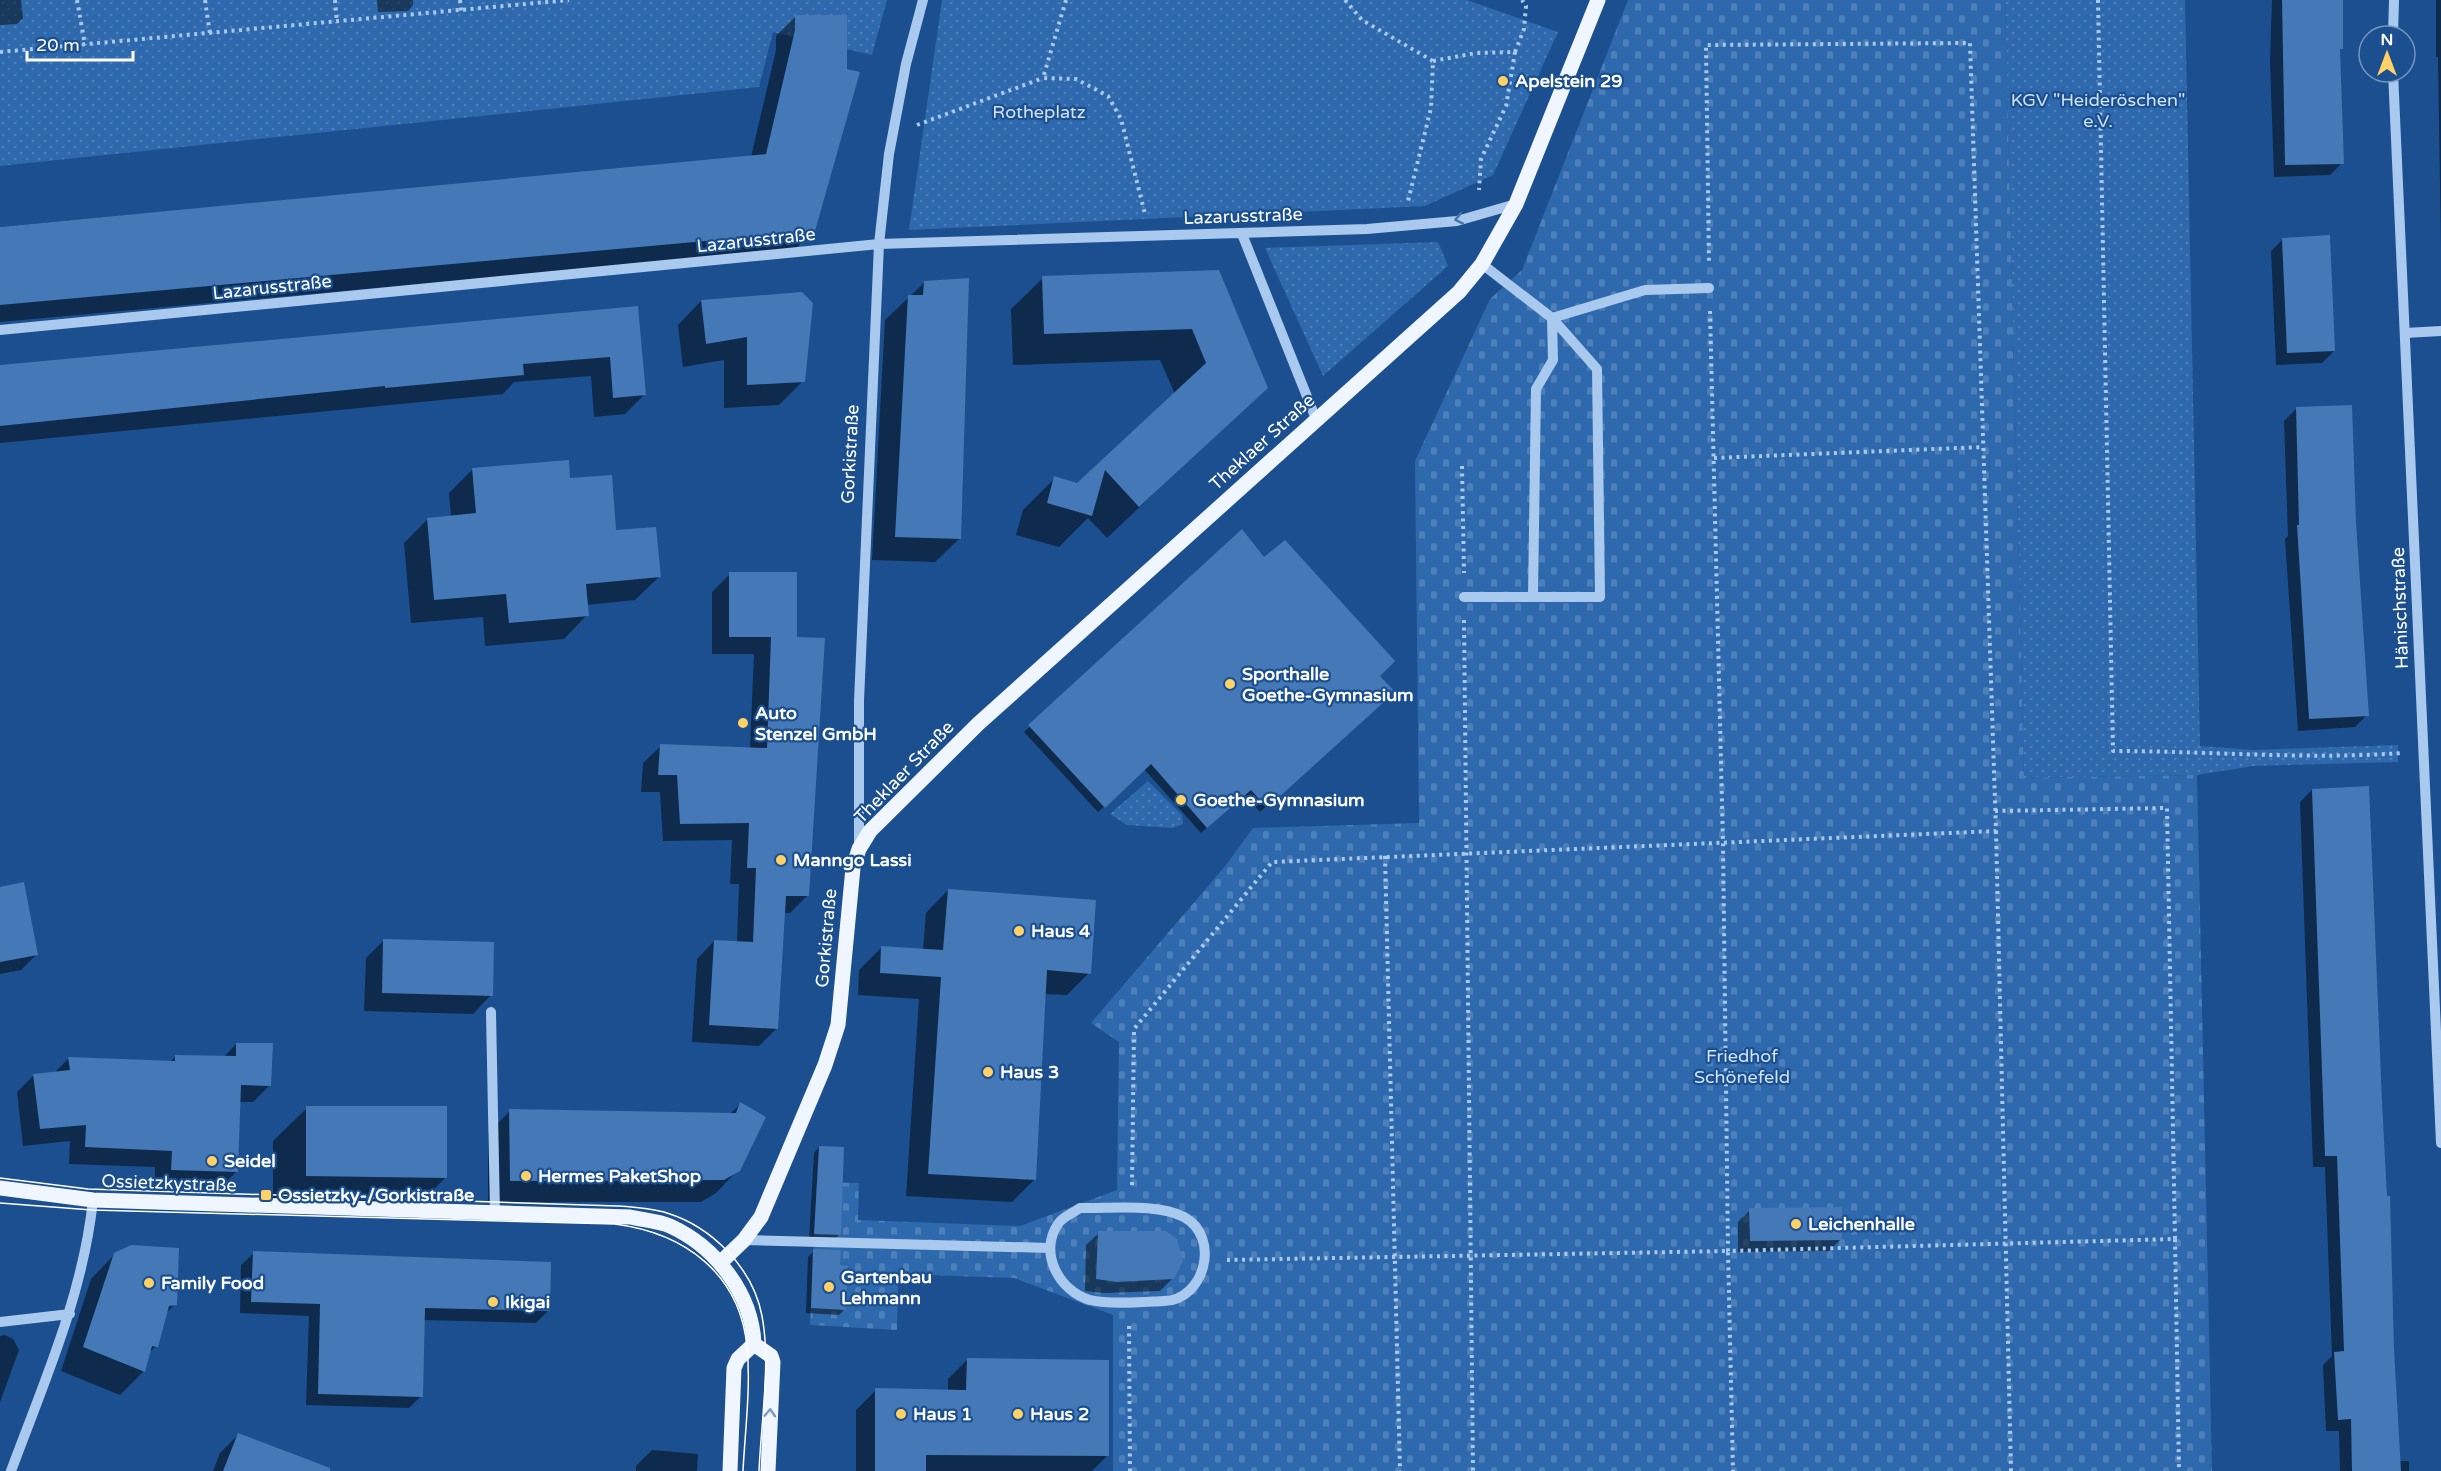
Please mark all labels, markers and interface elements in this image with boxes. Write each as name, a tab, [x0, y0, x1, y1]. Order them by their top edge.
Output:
scale bar	[27, 24, 134, 62]
north arrow	[2357, 24, 2417, 84]
text: N	[2381, 30, 2393, 50]
text: 20 m	[36, 34, 80, 56]
place label: Apelstein 29	[1515, 70, 1623, 92]
marker: Apelstein 29	[1496, 74, 1510, 88]
park label: KGV "Heideröschen" e.V.	[2011, 89, 2185, 132]
park label: Rotheplatz	[992, 101, 1086, 123]
street label: Lazarusstraße	[1183, 203, 1303, 229]
one-way arrow	[1454, 212, 1464, 225]
street label: Lazarusstraße	[695, 223, 817, 257]
street label: Lazarusstraße	[211, 270, 333, 304]
street label: Theklaer Straße	[1205, 389, 1319, 495]
street label: Gorkistraße	[836, 404, 864, 504]
street label: Hänischstraße	[2387, 547, 2413, 669]
place label: Sporthalle Goethe-Gymnasium	[1242, 663, 1414, 706]
marker: Sporthalle Goethe-Gymnasium	[1223, 677, 1237, 691]
place label: Auto Stenzel GmbH	[755, 702, 877, 745]
marker: Auto Stenzel GmbH	[736, 716, 750, 730]
street label: Theklaer Straße	[850, 716, 958, 828]
place label: Goethe-Gymnasium	[1193, 789, 1365, 811]
marker: Goethe-Gymnasium	[1174, 793, 1188, 807]
place label: Manngo Lassi	[793, 849, 912, 871]
marker: Manngo Lassi	[774, 853, 788, 867]
street label: Gorkistraße	[811, 888, 841, 988]
place label: Haus 4	[1031, 920, 1091, 942]
marker: Haus 4	[1012, 924, 1026, 938]
park label: Friedhof Schönefeld	[1694, 1045, 1790, 1088]
place label: Haus 3	[1000, 1061, 1059, 1083]
marker: Haus 3	[981, 1065, 995, 1079]
place label: Seidel	[224, 1150, 276, 1172]
marker: Seidel	[205, 1154, 219, 1168]
place label: Hermes PaketShop	[538, 1165, 701, 1187]
marker: Hermes PaketShop	[519, 1169, 533, 1183]
street label: Ossietzkystraße	[101, 1170, 237, 1196]
place label: Ossietzky-/Gorkistraße	[278, 1184, 474, 1206]
marker: Ossietzky-/Gorkistraße	[259, 1188, 273, 1202]
place label: Leichenhalle	[1808, 1213, 1915, 1235]
marker: Leichenhalle	[1789, 1217, 1803, 1231]
place label: Gartenbau Lehmann	[841, 1266, 932, 1309]
place label: Family Food	[161, 1272, 264, 1294]
marker: Family Food	[142, 1276, 156, 1290]
marker: Gartenbau Lehmann	[822, 1280, 836, 1294]
place label: Ikigai	[505, 1291, 550, 1313]
marker: Ikigai	[486, 1295, 500, 1309]
place label: Haus 1	[913, 1403, 972, 1425]
place label: Haus 2	[1030, 1403, 1089, 1425]
marker: Haus 1	[894, 1407, 908, 1421]
marker: Haus 2	[1011, 1407, 1025, 1421]
one-way arrow	[764, 1408, 777, 1417]

